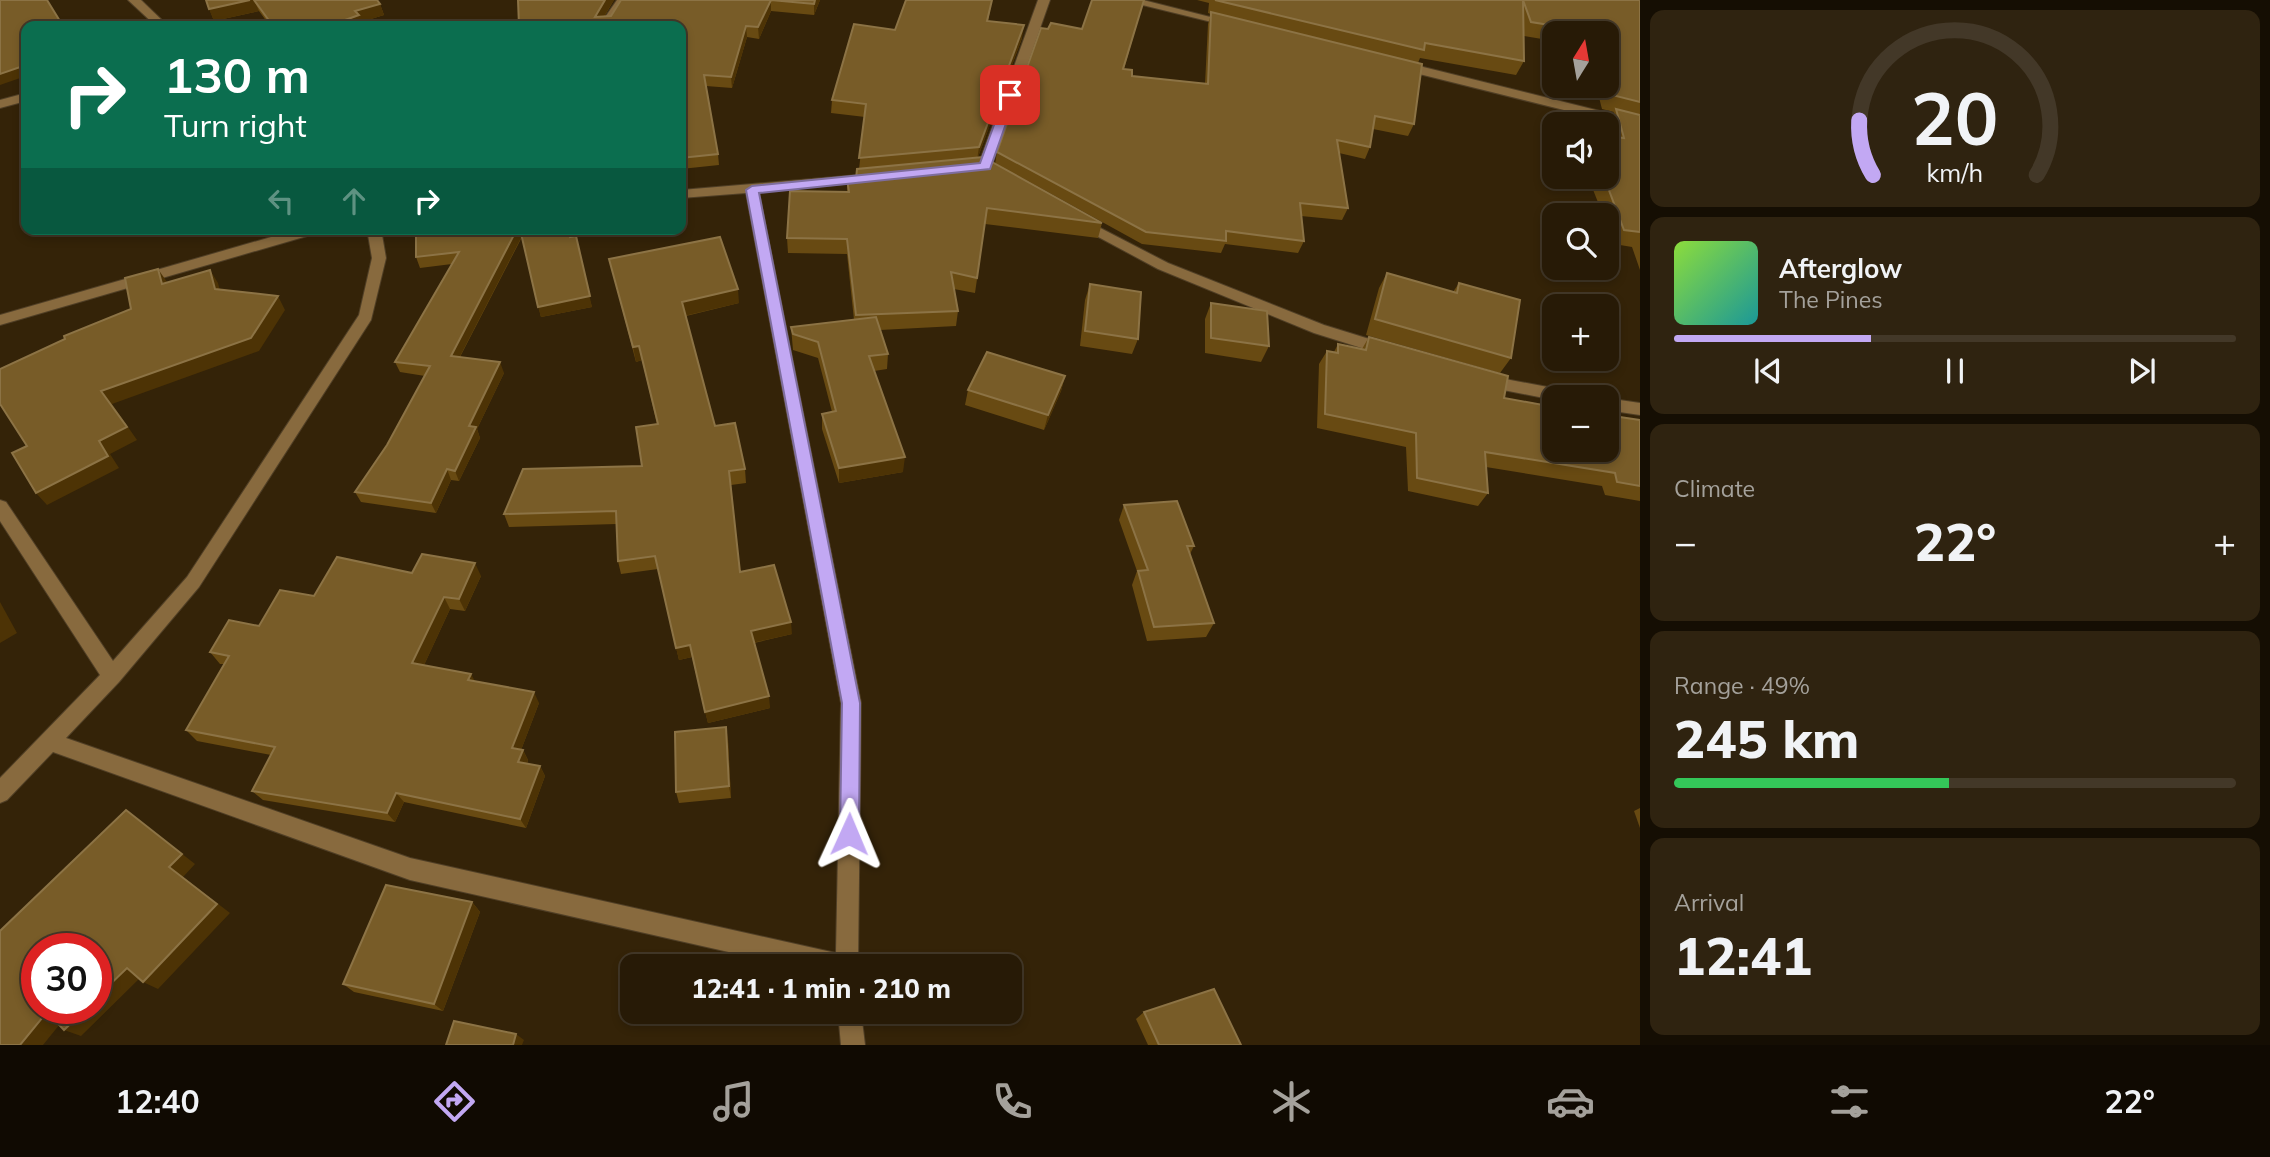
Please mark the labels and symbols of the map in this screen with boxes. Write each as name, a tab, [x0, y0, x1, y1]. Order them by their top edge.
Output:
north arrow	[1542, 21, 1619, 98]
pin	[980, 65, 1040, 125]
position arrow	[812, 797, 886, 871]
speed limit sign: 30	[21, 933, 112, 1024]

